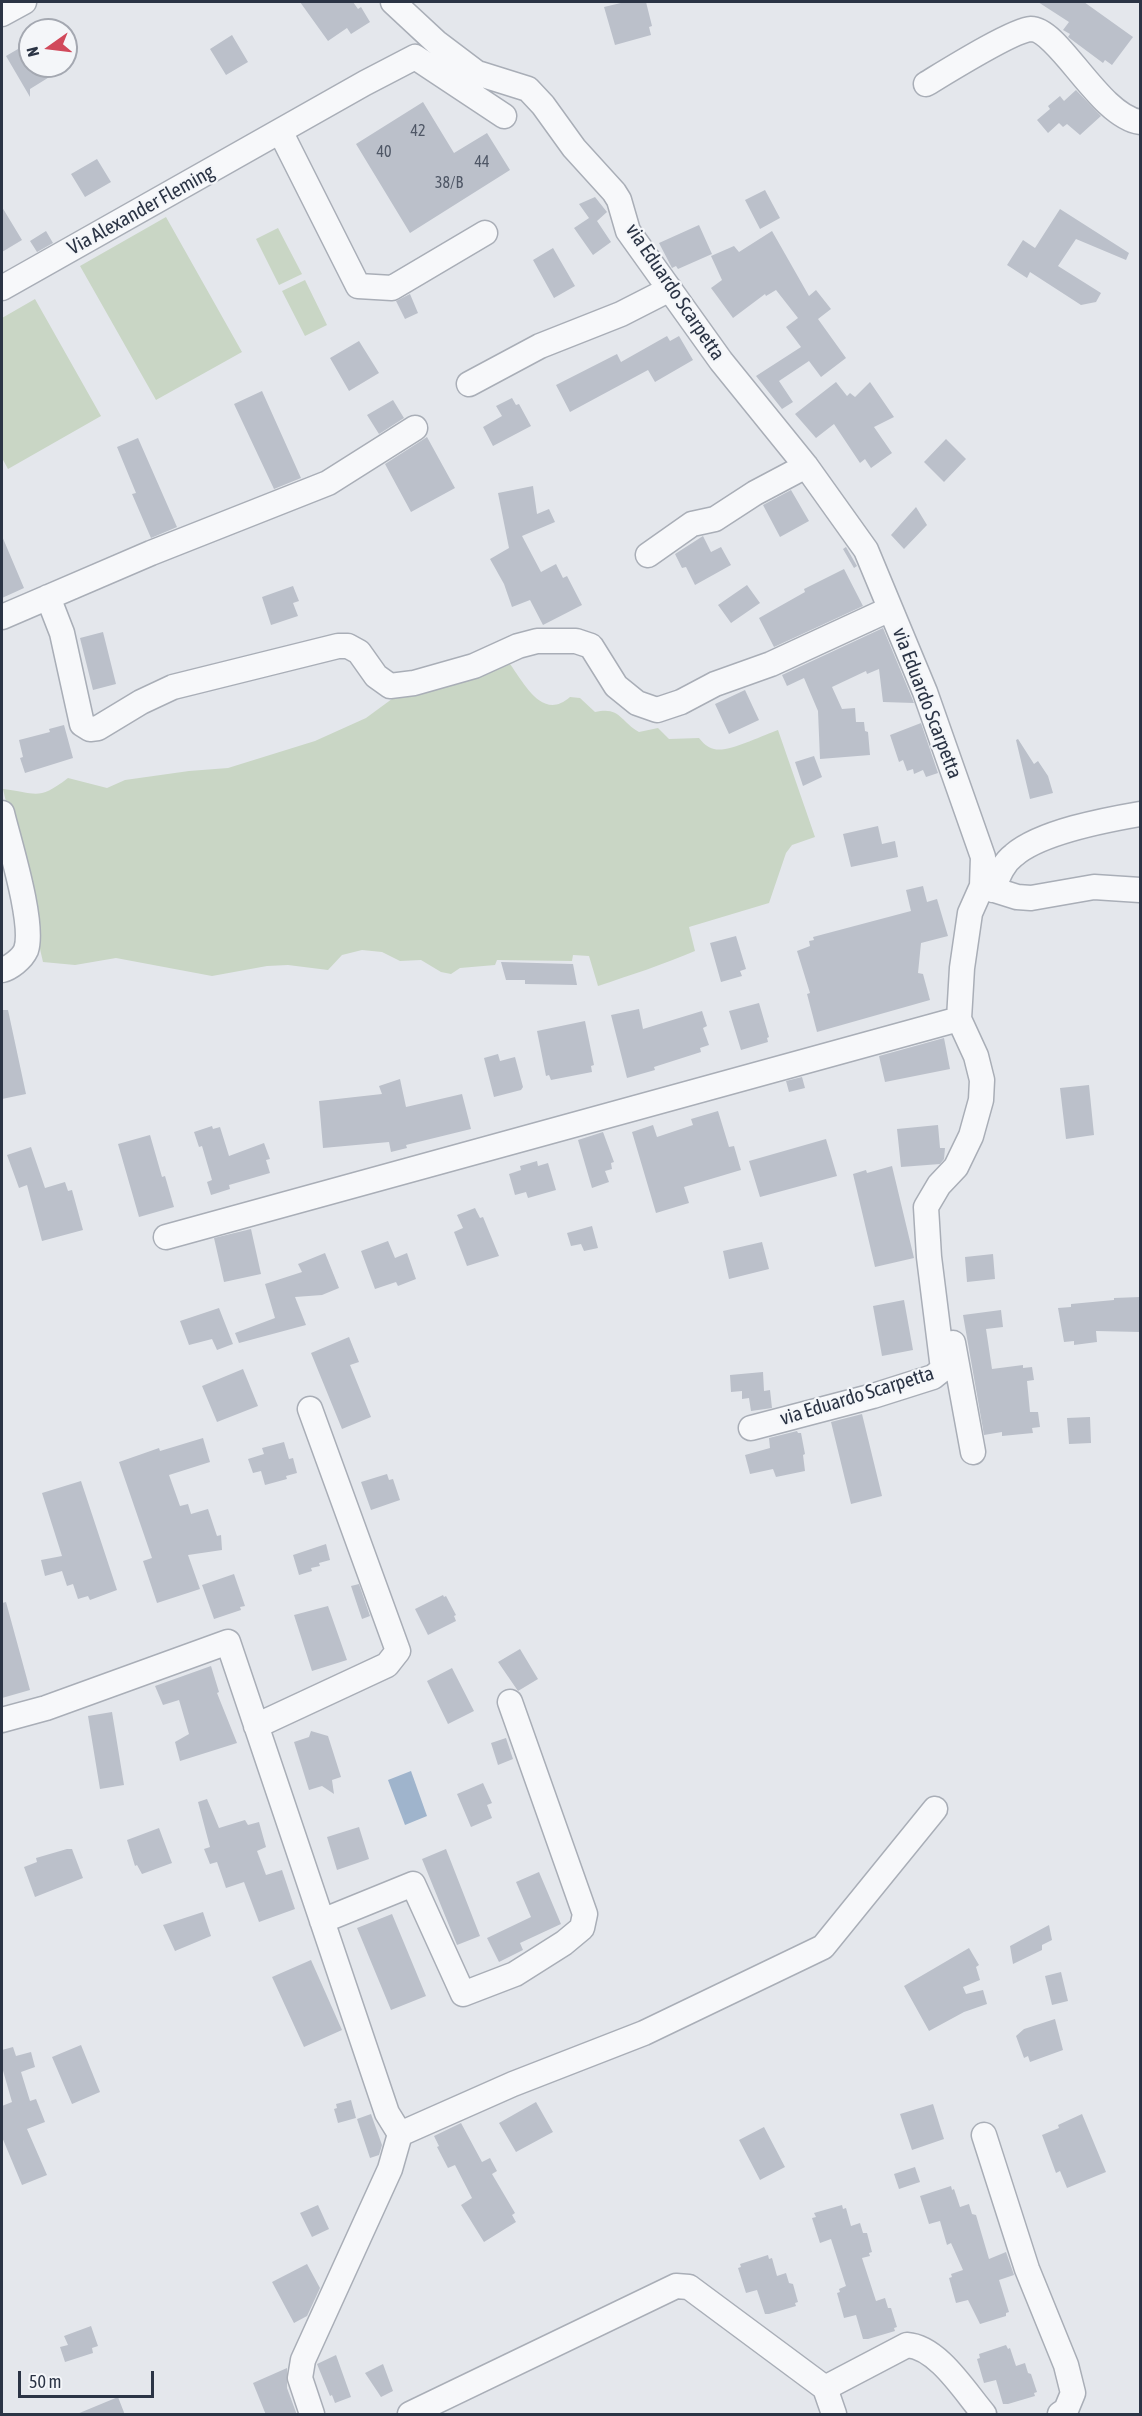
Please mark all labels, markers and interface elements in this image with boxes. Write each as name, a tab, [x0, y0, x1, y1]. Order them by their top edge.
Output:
north arrow	[18, 18, 78, 78]
text: N	[23, 45, 42, 59]
house number: 42	[410, 121, 426, 141]
house number: 40	[376, 142, 392, 162]
house number: 44	[474, 152, 490, 172]
street label: Via Alexander Fleming	[63, 160, 219, 260]
house number: 38/B	[435, 173, 463, 193]
street label: via Eduardo Scarpetta	[620, 219, 730, 365]
street label: via Eduardo Scarpetta	[887, 624, 967, 782]
street label: via Eduardo Scarpetta	[777, 1361, 937, 1431]
scale bar	[21, 2359, 158, 2397]
text: 50 m	[29, 2371, 61, 2392]

